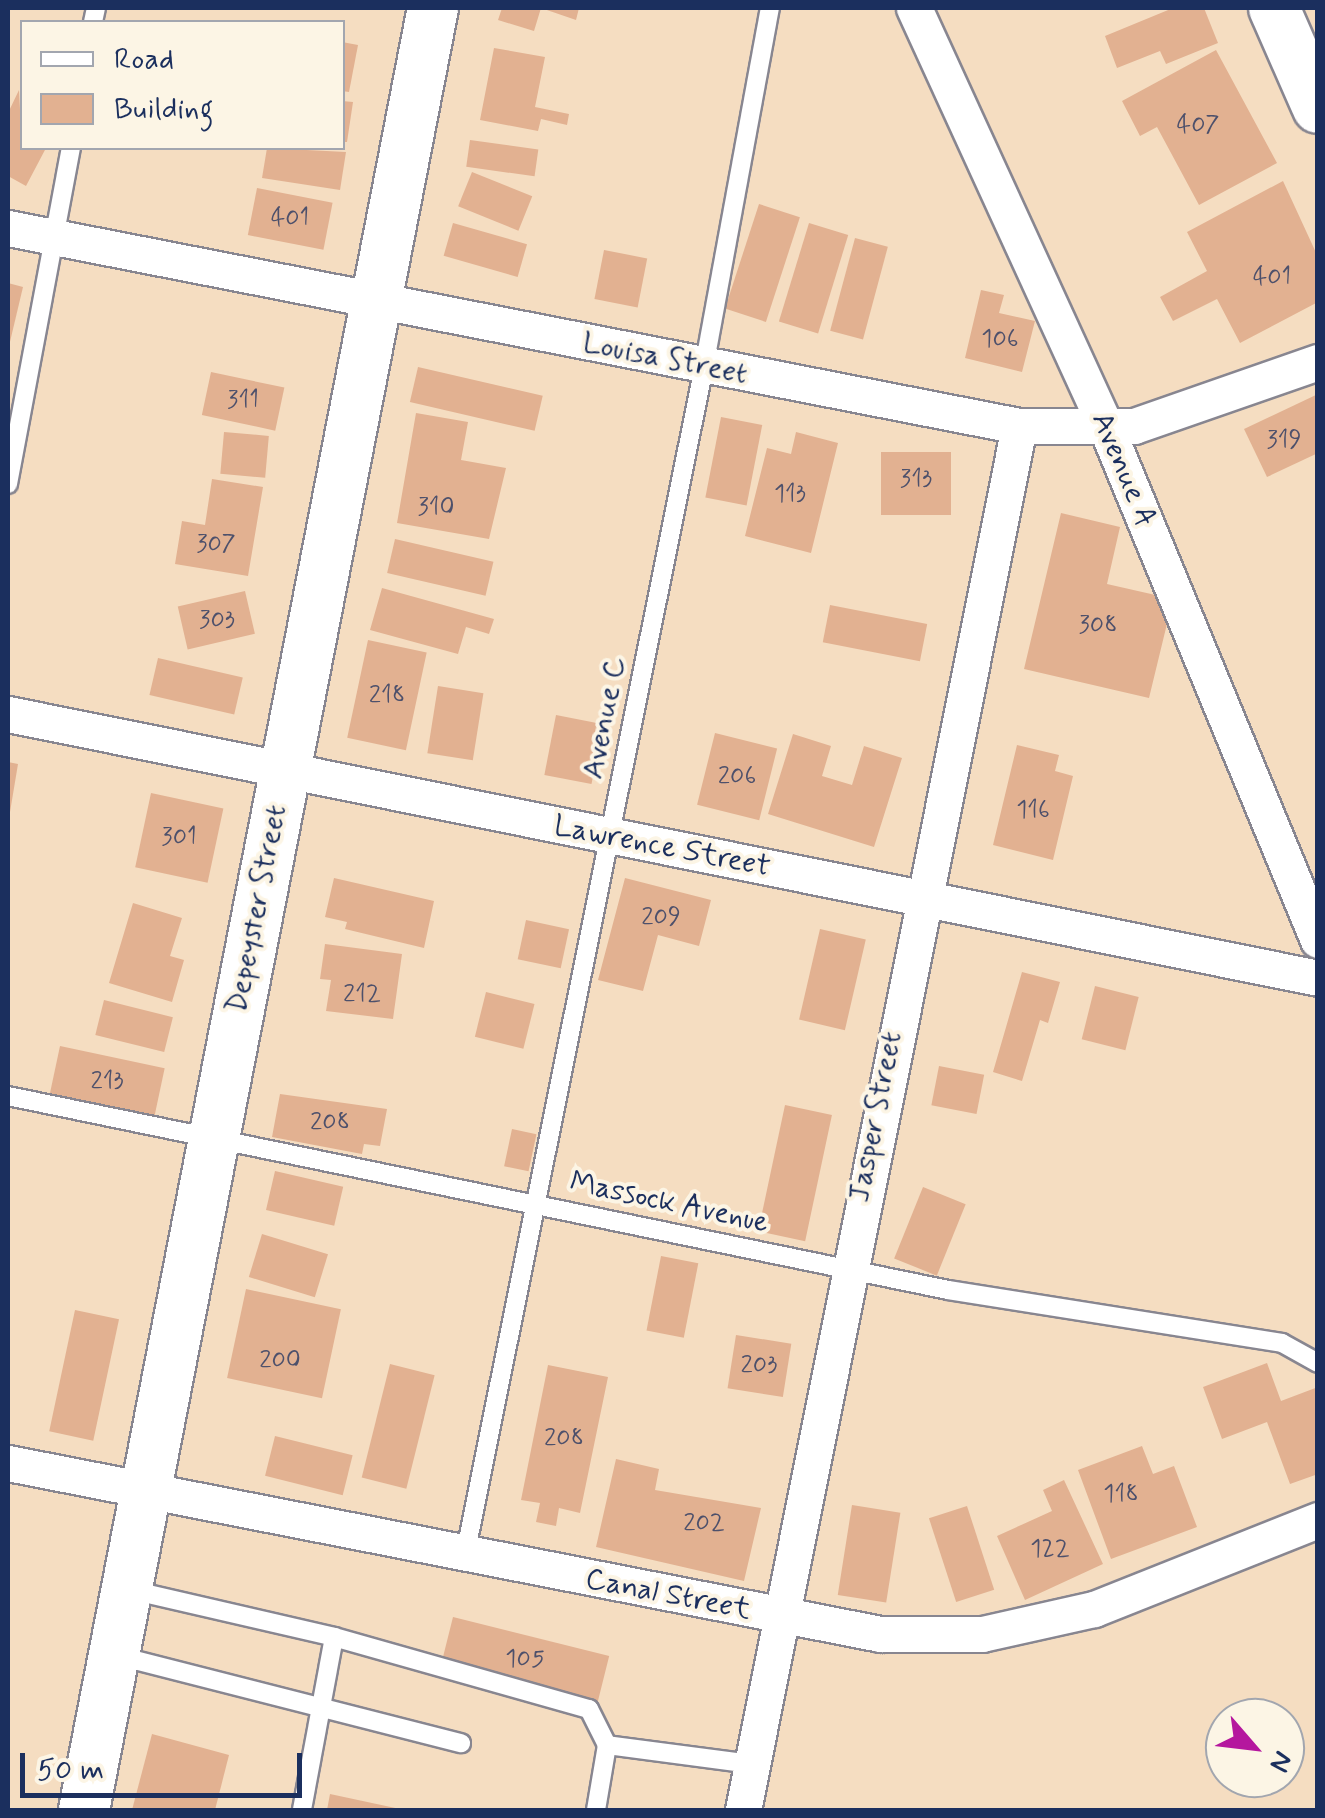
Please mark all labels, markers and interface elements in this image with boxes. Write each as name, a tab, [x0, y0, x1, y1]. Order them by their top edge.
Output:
legend	[20, 20, 345, 150]
text: Road	[114, 40, 174, 79]
text: Building	[114, 90, 213, 129]
house number: 407	[1177, 111, 1219, 141]
house number: 401	[271, 204, 309, 234]
house number: 401	[1253, 263, 1291, 293]
street label: Louisa Street	[577, 325, 753, 393]
house number: 106	[981, 325, 1019, 355]
house number: 311	[227, 386, 259, 416]
street label: Avenue A	[1083, 407, 1163, 533]
house number: 319	[1266, 426, 1302, 456]
house number: 313	[900, 465, 932, 495]
house number: 113	[774, 480, 806, 510]
house number: 310	[417, 493, 455, 523]
house number: 307	[196, 530, 236, 560]
house number: 303	[199, 606, 235, 636]
house number: 308	[1078, 611, 1118, 641]
street label: Avenue C	[576, 654, 634, 782]
house number: 218	[369, 681, 405, 711]
house number: 206	[718, 762, 756, 792]
house number: 116	[1016, 796, 1050, 826]
street label: Depeyster Street	[219, 799, 295, 1019]
street label: Lawrence Street	[552, 809, 772, 885]
house number: 301	[161, 823, 197, 853]
house number: 209	[641, 903, 681, 933]
house number: 212	[343, 980, 381, 1010]
street label: Jasper Street	[841, 1026, 911, 1208]
house number: 213	[90, 1067, 124, 1097]
house number: 208	[310, 1108, 350, 1138]
street label: Massock Avenue	[563, 1164, 775, 1242]
house number: 200	[259, 1346, 301, 1376]
house number: 203	[741, 1351, 777, 1381]
house number: 208	[544, 1424, 584, 1454]
house number: 118	[1103, 1480, 1139, 1510]
house number: 202	[683, 1509, 725, 1539]
house number: 122	[1030, 1535, 1070, 1565]
street label: Canal Street	[582, 1561, 754, 1629]
house number: 105	[505, 1645, 545, 1675]
north arrow	[1205, 1698, 1305, 1798]
scale bar	[25, 1733, 308, 1795]
text: N	[1259, 1744, 1301, 1778]
text: 50 m	[37, 1751, 104, 1790]

